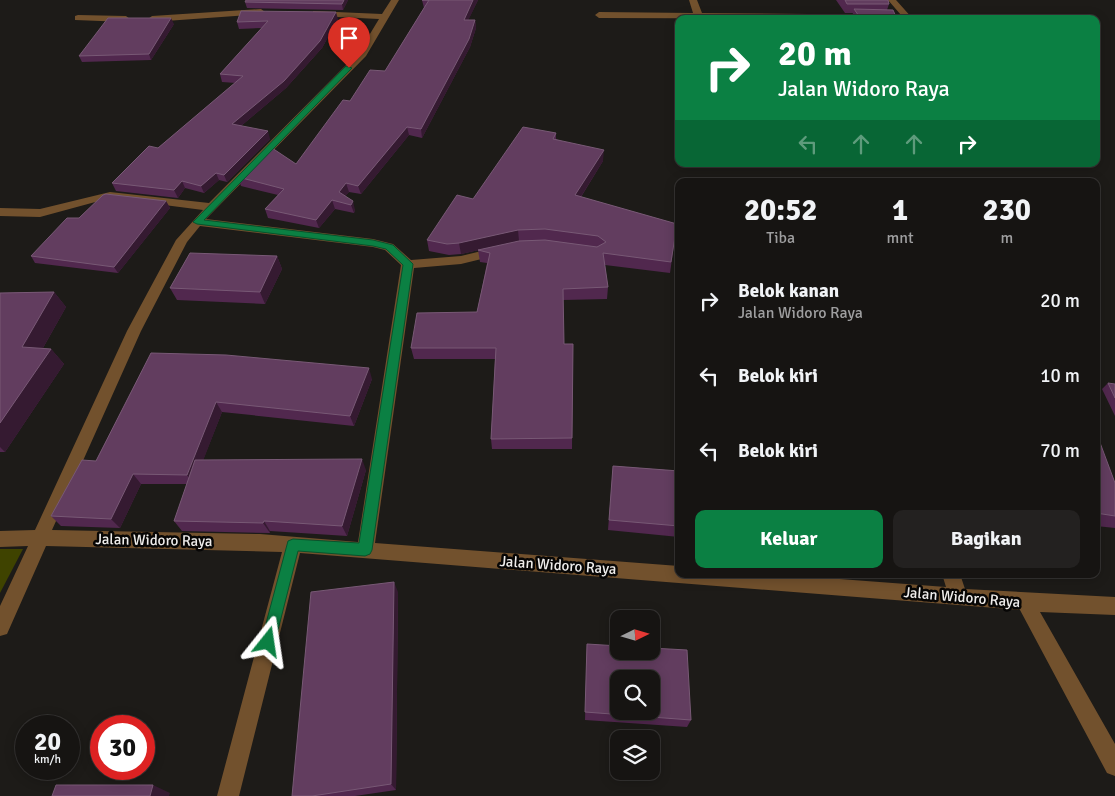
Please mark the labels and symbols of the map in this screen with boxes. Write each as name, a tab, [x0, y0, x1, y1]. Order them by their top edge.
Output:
pin	[328, 17, 370, 68]
street label: Jalan Widoro Raya	[95, 530, 213, 550]
street label: Jalan Widoro Raya	[499, 552, 617, 578]
street label: Jalan Widoro Raya	[903, 583, 1021, 611]
north arrow	[610, 610, 660, 660]
position arrow	[241, 615, 293, 667]
speed limit sign: 30	[90, 715, 155, 780]

